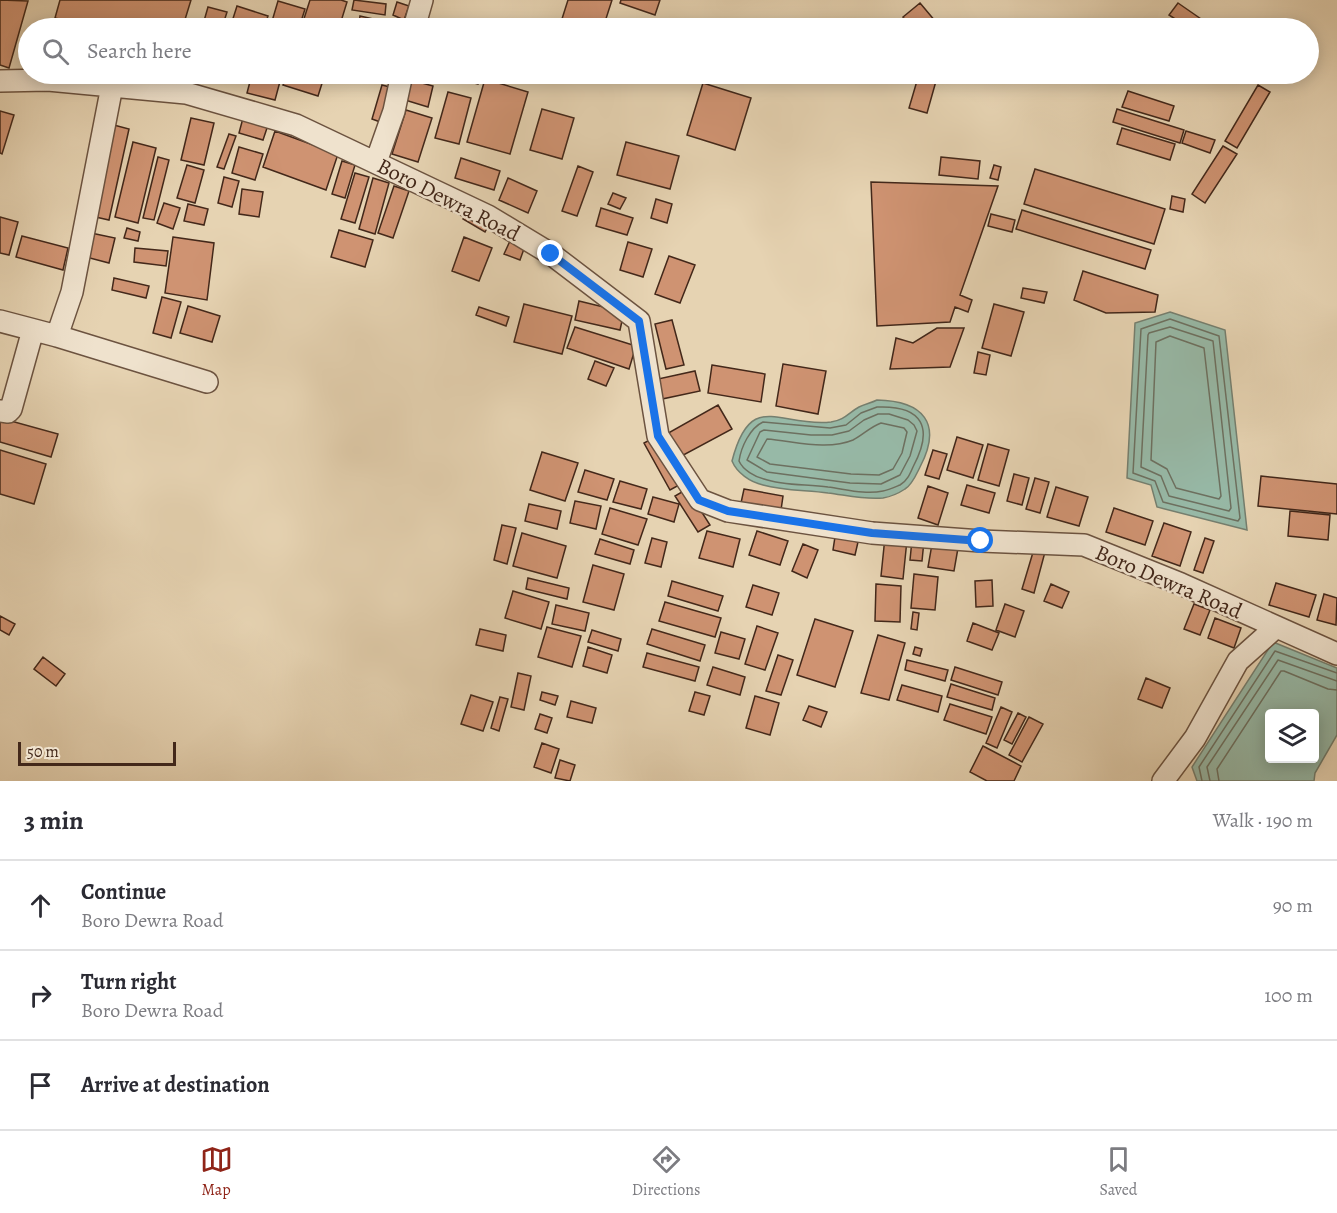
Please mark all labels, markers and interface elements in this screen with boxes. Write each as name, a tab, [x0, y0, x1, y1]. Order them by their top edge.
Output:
search box	[18, 18, 1319, 84]
icon: search	[39, 35, 72, 68]
text: Search here	[87, 36, 192, 66]
street label: Boro Dewra Road	[372, 151, 525, 249]
route end	[537, 240, 563, 266]
route start	[967, 527, 993, 553]
street label: Boro Dewra Road	[1091, 537, 1247, 626]
map controls	[1265, 709, 1319, 763]
button: layers	[1265, 709, 1319, 763]
scale bar	[18, 739, 176, 766]
text: 50 m	[27, 741, 59, 763]
text: 3 min	[24, 803, 84, 838]
text: Walk · 190 m	[1213, 807, 1313, 834]
text: Continue	[81, 877, 166, 907]
icon: ahead	[24, 889, 57, 922]
text: 90 m	[1273, 892, 1313, 919]
text: Boro Dewra Road	[81, 907, 224, 934]
text: Turn right	[81, 967, 177, 997]
icon: right	[24, 979, 57, 1012]
text: 100 m	[1264, 982, 1313, 1009]
text: Boro Dewra Road	[81, 997, 224, 1024]
icon: arrive	[24, 1069, 57, 1102]
text: Arrive at destination	[81, 1070, 270, 1100]
tab: Map	[200, 1143, 233, 1201]
tab: Directions	[632, 1143, 700, 1201]
tab: Saved	[1099, 1143, 1137, 1201]

